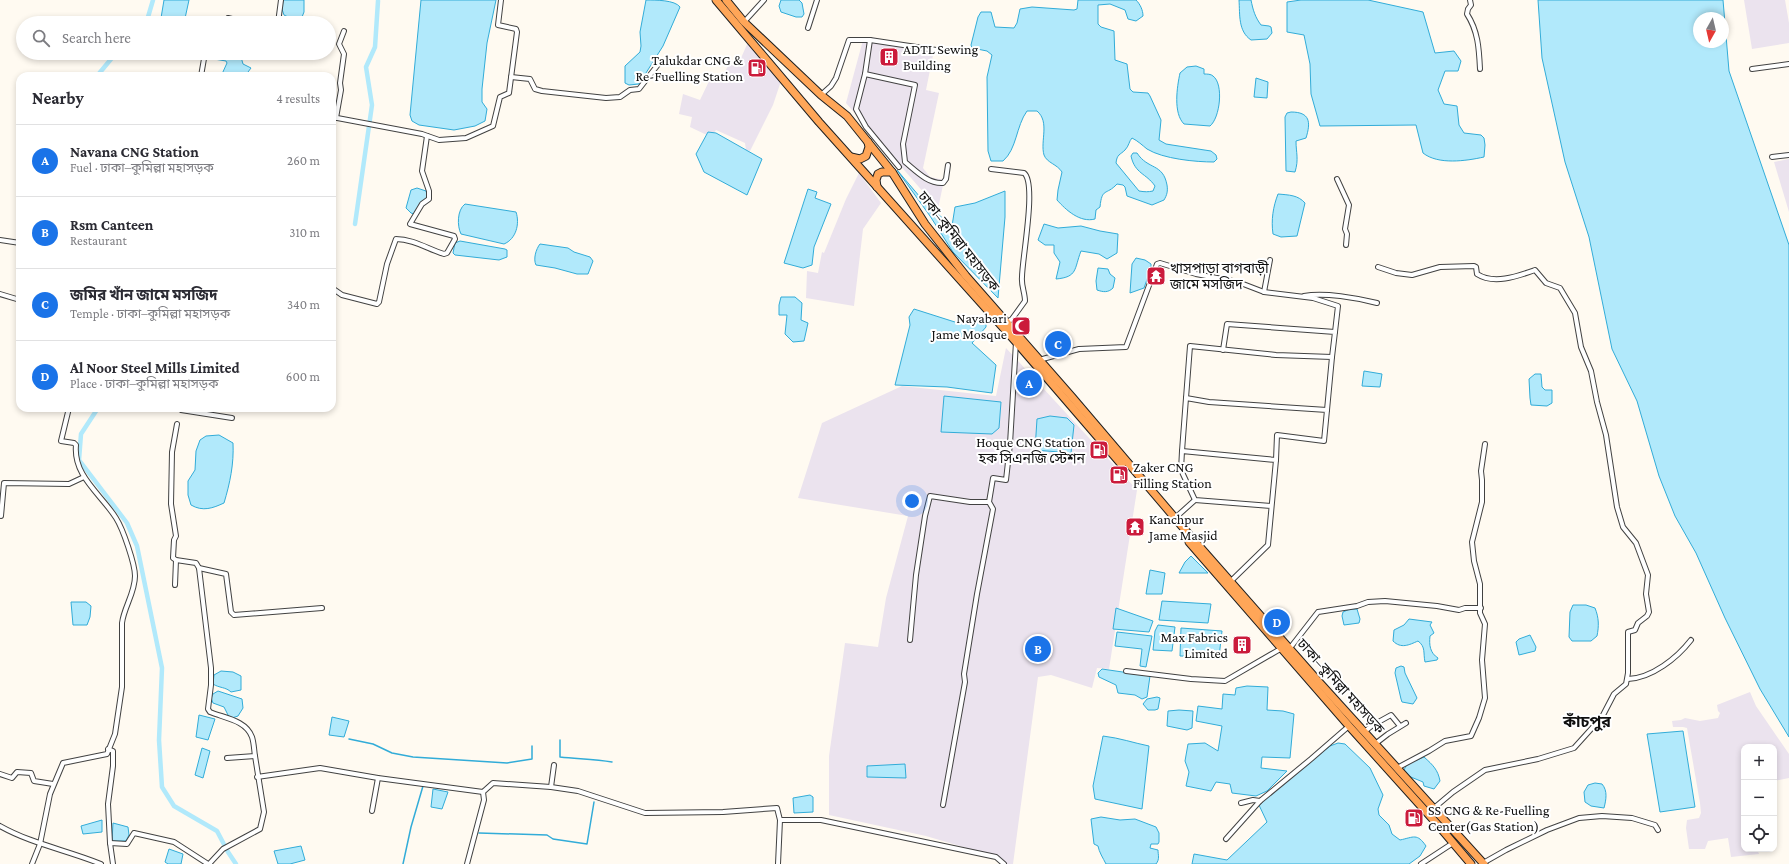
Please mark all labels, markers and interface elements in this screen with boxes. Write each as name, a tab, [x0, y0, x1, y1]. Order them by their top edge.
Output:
north arrow	[1693, 12, 1729, 48]
search box	[16, 16, 336, 60]
icon: search	[30, 27, 52, 49]
text: Search here	[62, 30, 131, 46]
place label: ADTL Sewing Building	[903, 41, 979, 73]
building icon: ADTL Sewing Building	[878, 46, 900, 68]
place label: Talukdar CNG & Re-Fuelling Station	[635, 52, 743, 84]
fuel station icon: Talukdar CNG & Re-Fuelling Station	[746, 57, 768, 79]
text: Nearby	[32, 89, 84, 108]
text: 4 results	[276, 91, 320, 106]
text: Navana CNG Station	[70, 144, 199, 160]
text: A	[41, 153, 49, 168]
text: 260 m	[287, 153, 320, 168]
text: Fuel · ঢাকা–কুমিল্লা মহাসড়ক	[70, 160, 214, 175]
street label: ঢাকা–কুমিল্লা মহাসড়ক	[914, 187, 1003, 295]
text: Rsm Canteen	[70, 217, 153, 233]
text: B	[41, 225, 49, 240]
text: 310 m	[289, 225, 320, 240]
text: Restaurant	[70, 233, 127, 248]
place label: খাসপাড়া বাগবাড়ী জামে মসজিদ	[1169, 260, 1269, 292]
temple icon: খাসপাড়া বাগবাড়ী জামে মসজিদ	[1145, 265, 1167, 287]
text: জমির খাঁন জামে মসজিদ	[70, 287, 218, 303]
text: C	[41, 297, 49, 312]
text: 340 m	[287, 297, 320, 312]
text: Temple · ঢাকা–কুমিল্লা মহাসড়ক	[70, 306, 230, 321]
place label: Nayabari Jame Mosque	[930, 310, 1007, 342]
mosque icon: Nayabari Jame Mosque	[1010, 315, 1032, 337]
pin: C	[1045, 329, 1071, 359]
text: Al Noor Steel Mills Limited	[70, 360, 240, 376]
pin: A	[1016, 368, 1042, 398]
text: D	[41, 369, 49, 384]
text: 600 m	[286, 369, 320, 384]
text: Place · ঢাকা–কুমিল্লা মহাসড়ক	[70, 376, 219, 391]
place label: Hoque CNG Station হক সিএনজি স্টেশন	[976, 434, 1086, 466]
fuel station icon: Hoque CNG Station হক সিএনজি স্টেশন	[1088, 439, 1110, 461]
place label: Zaker CNG Filling Station	[1133, 459, 1212, 491]
fuel station icon: Zaker CNG Filling Station	[1108, 464, 1130, 486]
your location	[902, 491, 922, 511]
place label: Kanchpur Jame Masjid	[1147, 511, 1218, 544]
temple icon: Kanchpur Jame Masjid	[1124, 516, 1146, 538]
pin: D	[1264, 607, 1290, 637]
place label: Max Fabrics Limited	[1160, 629, 1229, 661]
pin: B	[1025, 634, 1051, 664]
building icon: Max Fabrics Limited	[1231, 634, 1253, 656]
street label: ঢাকা–কুমিল্লা মহাসড়ক	[1293, 634, 1388, 738]
district label: কাঁচপুর	[1562, 712, 1611, 732]
map controls	[1741, 744, 1777, 852]
button: +	[1741, 744, 1777, 780]
button: −	[1741, 780, 1777, 816]
place label: SS CNG & Re-Fuelling Center(Gas Station)	[1428, 802, 1550, 835]
fuel station icon: SS CNG & Re-Fuelling Center(Gas Station)	[1403, 807, 1425, 829]
button: locate	[1741, 816, 1777, 852]

